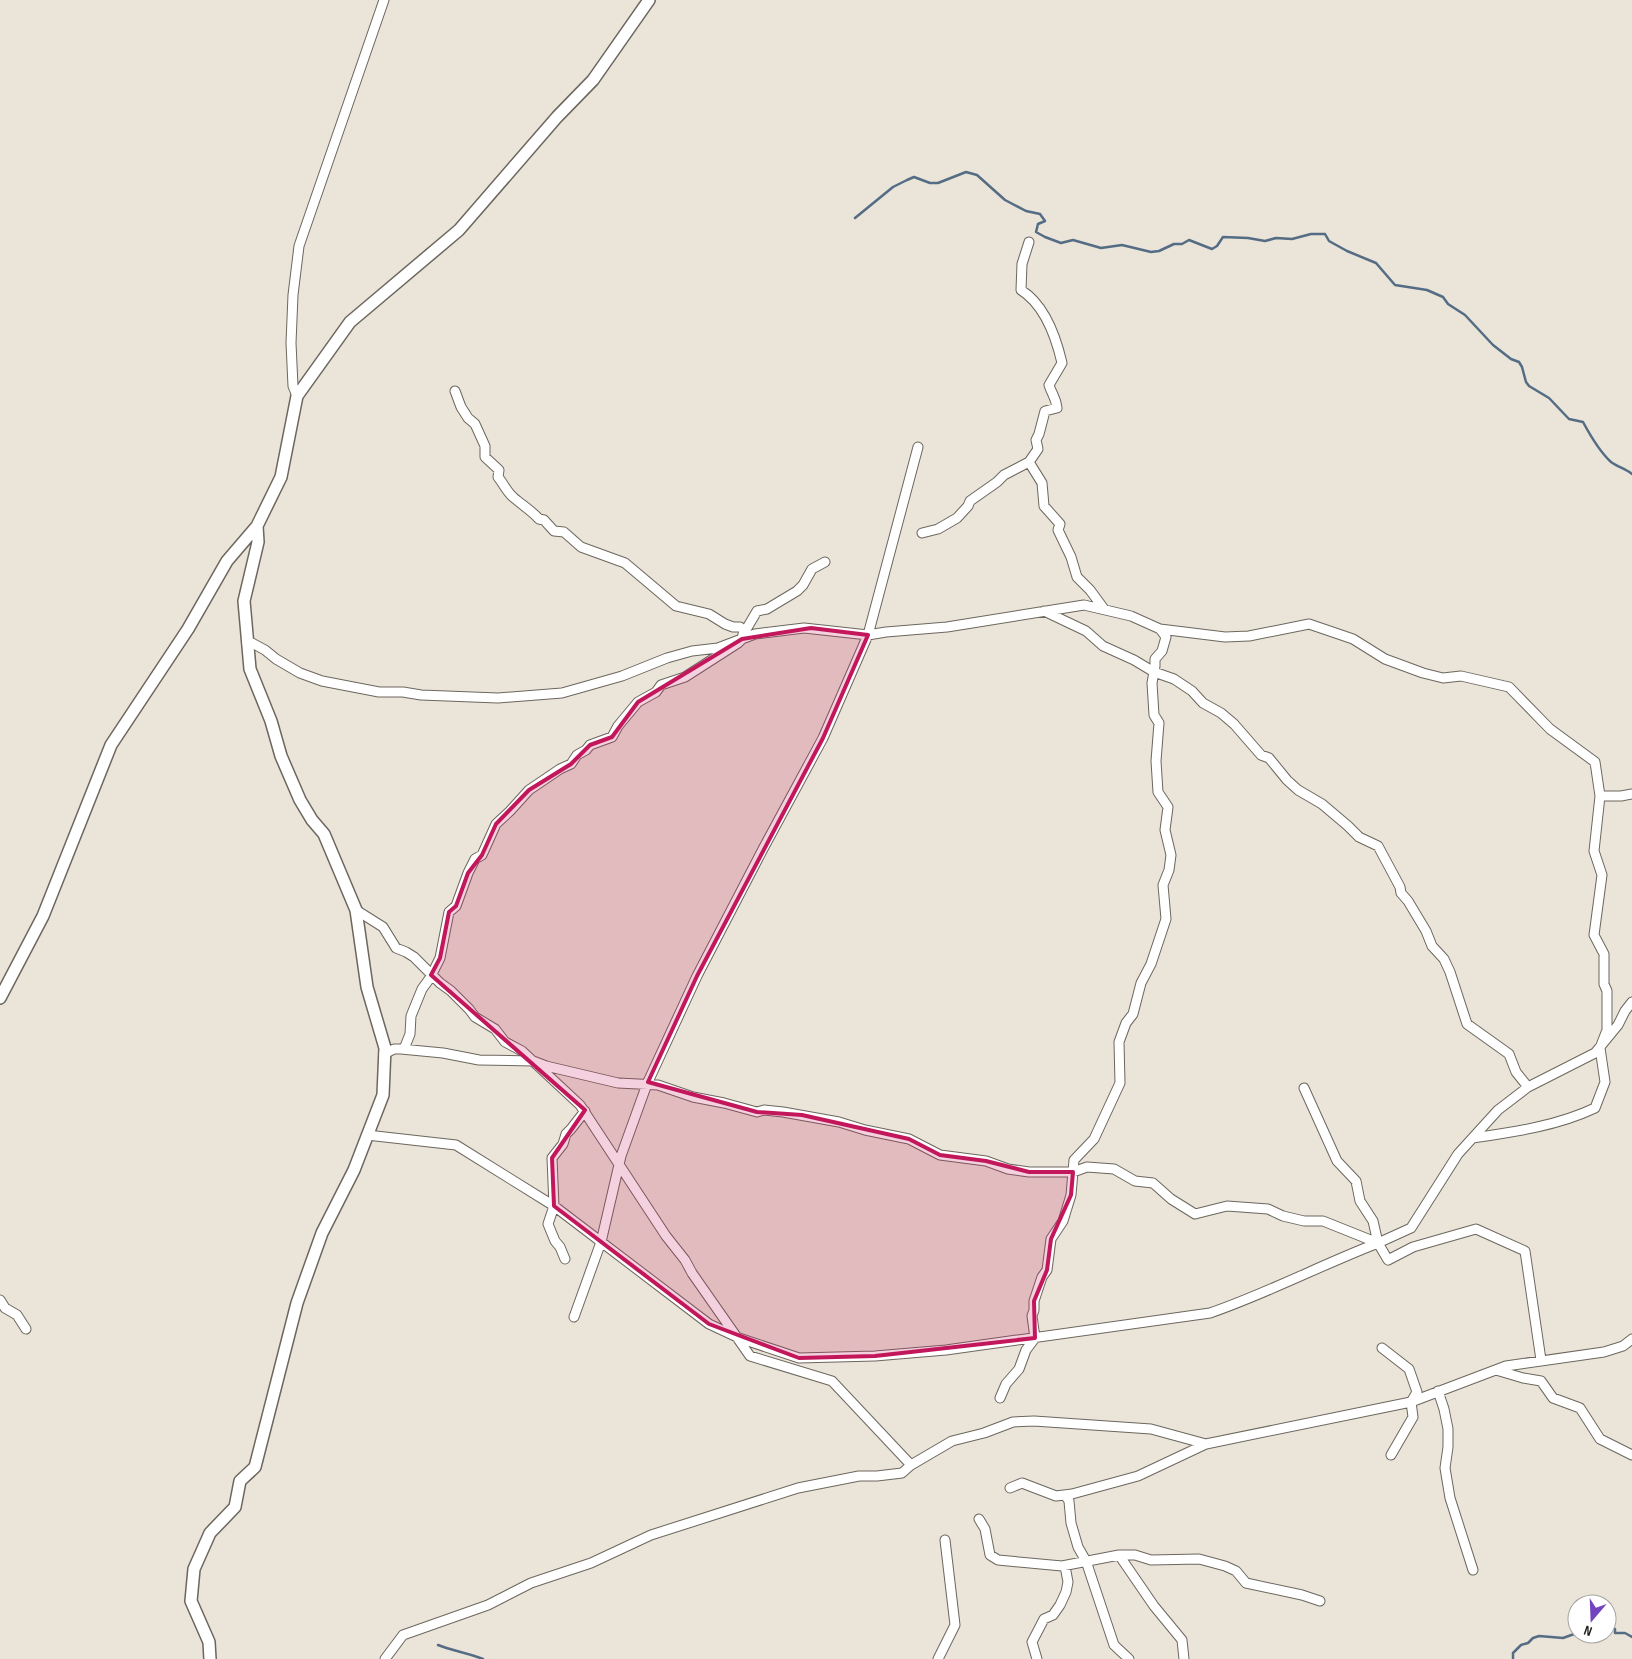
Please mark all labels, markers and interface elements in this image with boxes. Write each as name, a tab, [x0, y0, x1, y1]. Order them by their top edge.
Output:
north arrow	[1567, 1594, 1617, 1644]
text: N	[1582, 1622, 1594, 1640]

